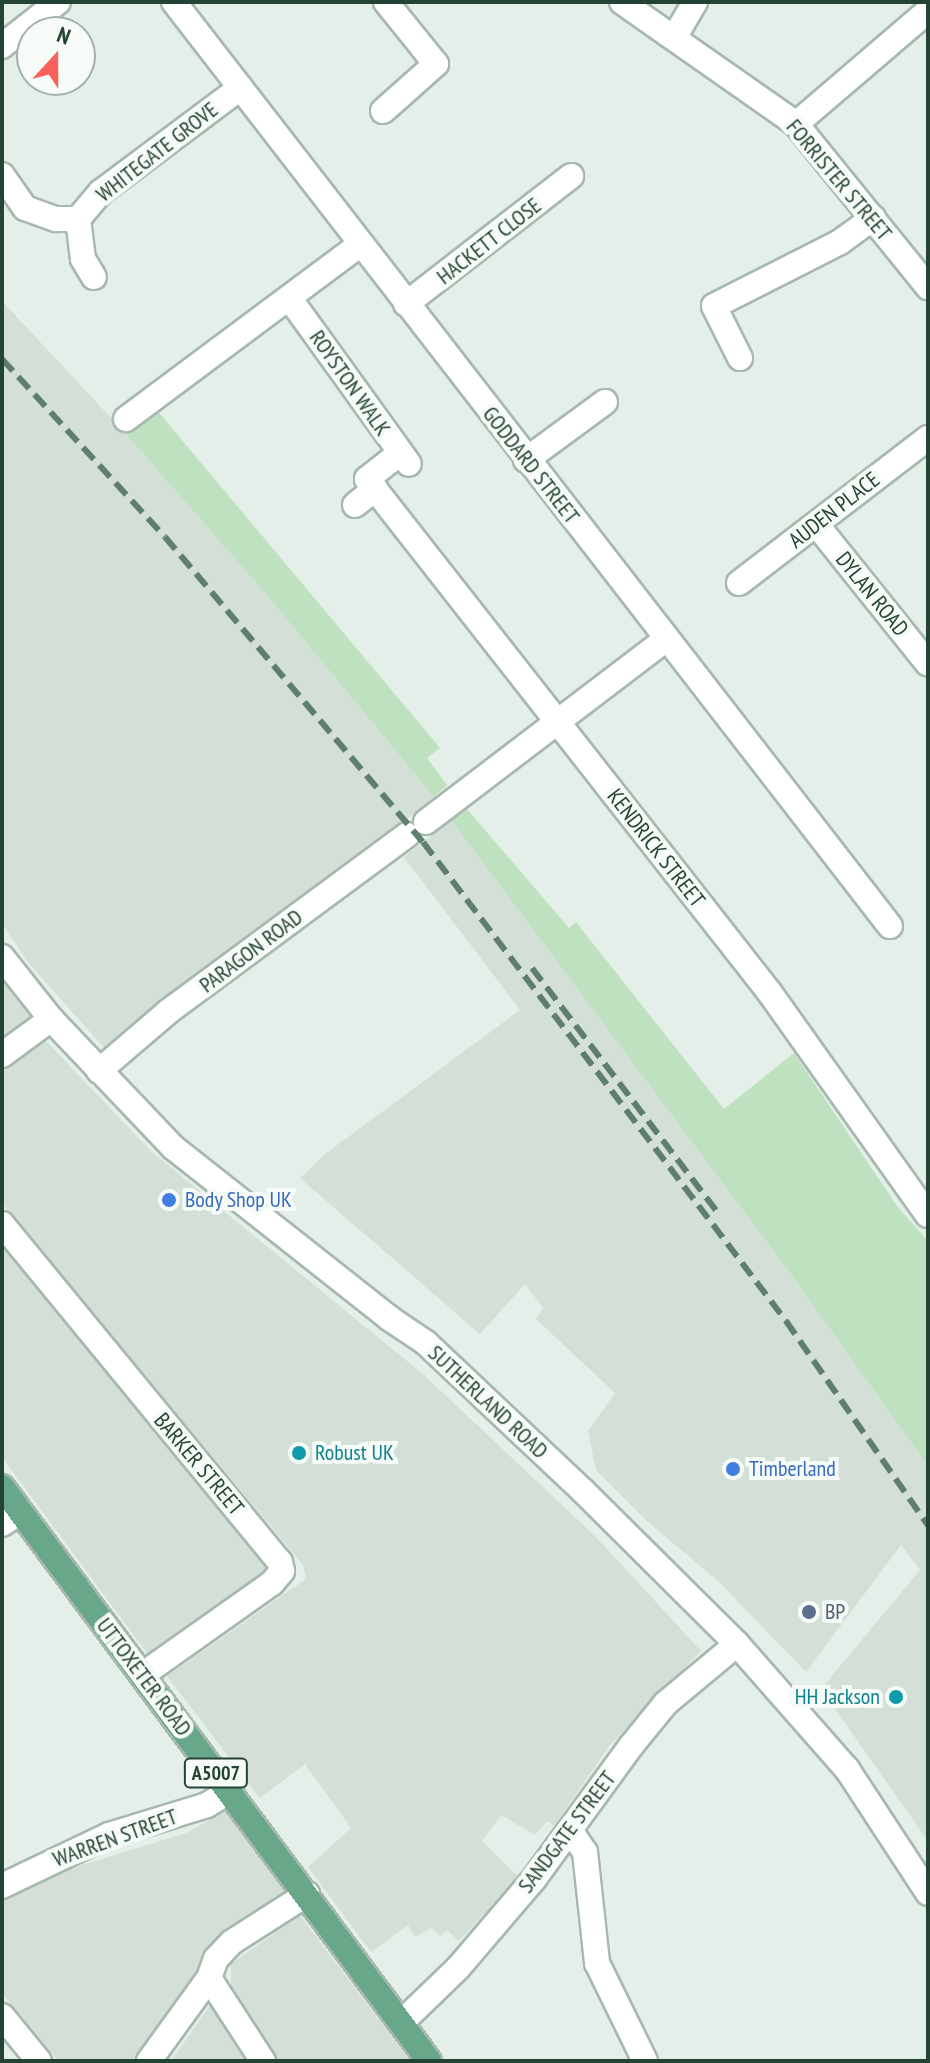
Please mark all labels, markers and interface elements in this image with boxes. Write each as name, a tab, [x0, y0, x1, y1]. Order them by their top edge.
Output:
north arrow	[16, 16, 96, 96]
text: N	[53, 20, 74, 51]
street label: WHITEGATE GROVE	[91, 96, 223, 208]
street label: FORRISTER STREET	[781, 114, 897, 246]
street label: HACKETT CLOSE	[431, 192, 547, 290]
street label: ROYSTON WALK	[304, 325, 396, 441]
street label: GODDARD STREET	[477, 401, 585, 529]
street label: AUDEN PLACE	[783, 466, 885, 554]
street label: DYLAN ROAD	[830, 547, 914, 641]
street label: KENDRICK STREET	[601, 783, 711, 913]
street label: PARAGON ROAD	[194, 904, 308, 998]
place label: Body Shop UK	[185, 1187, 292, 1213]
marker: Body Shop UK	[160, 1191, 178, 1209]
street label: SUTHERLAND ROAD	[423, 1340, 553, 1464]
street label: BARKER STREET	[149, 1408, 249, 1520]
place label: Robust UK	[315, 1440, 394, 1466]
marker: Robust UK	[290, 1444, 308, 1462]
place label: Timberland	[749, 1456, 836, 1482]
marker: Timberland	[724, 1460, 742, 1478]
place label: BP	[825, 1599, 845, 1625]
marker: BP	[800, 1603, 818, 1621]
street label: UTTOXETER ROAD	[91, 1613, 197, 1741]
place label: HH Jackson	[795, 1684, 880, 1710]
marker: HH Jackson	[887, 1688, 905, 1706]
road number: A5007	[182, 1757, 250, 1789]
street label: SANDGATE STREET	[513, 1766, 621, 1898]
street label: WARREN STREET	[49, 1803, 181, 1873]

